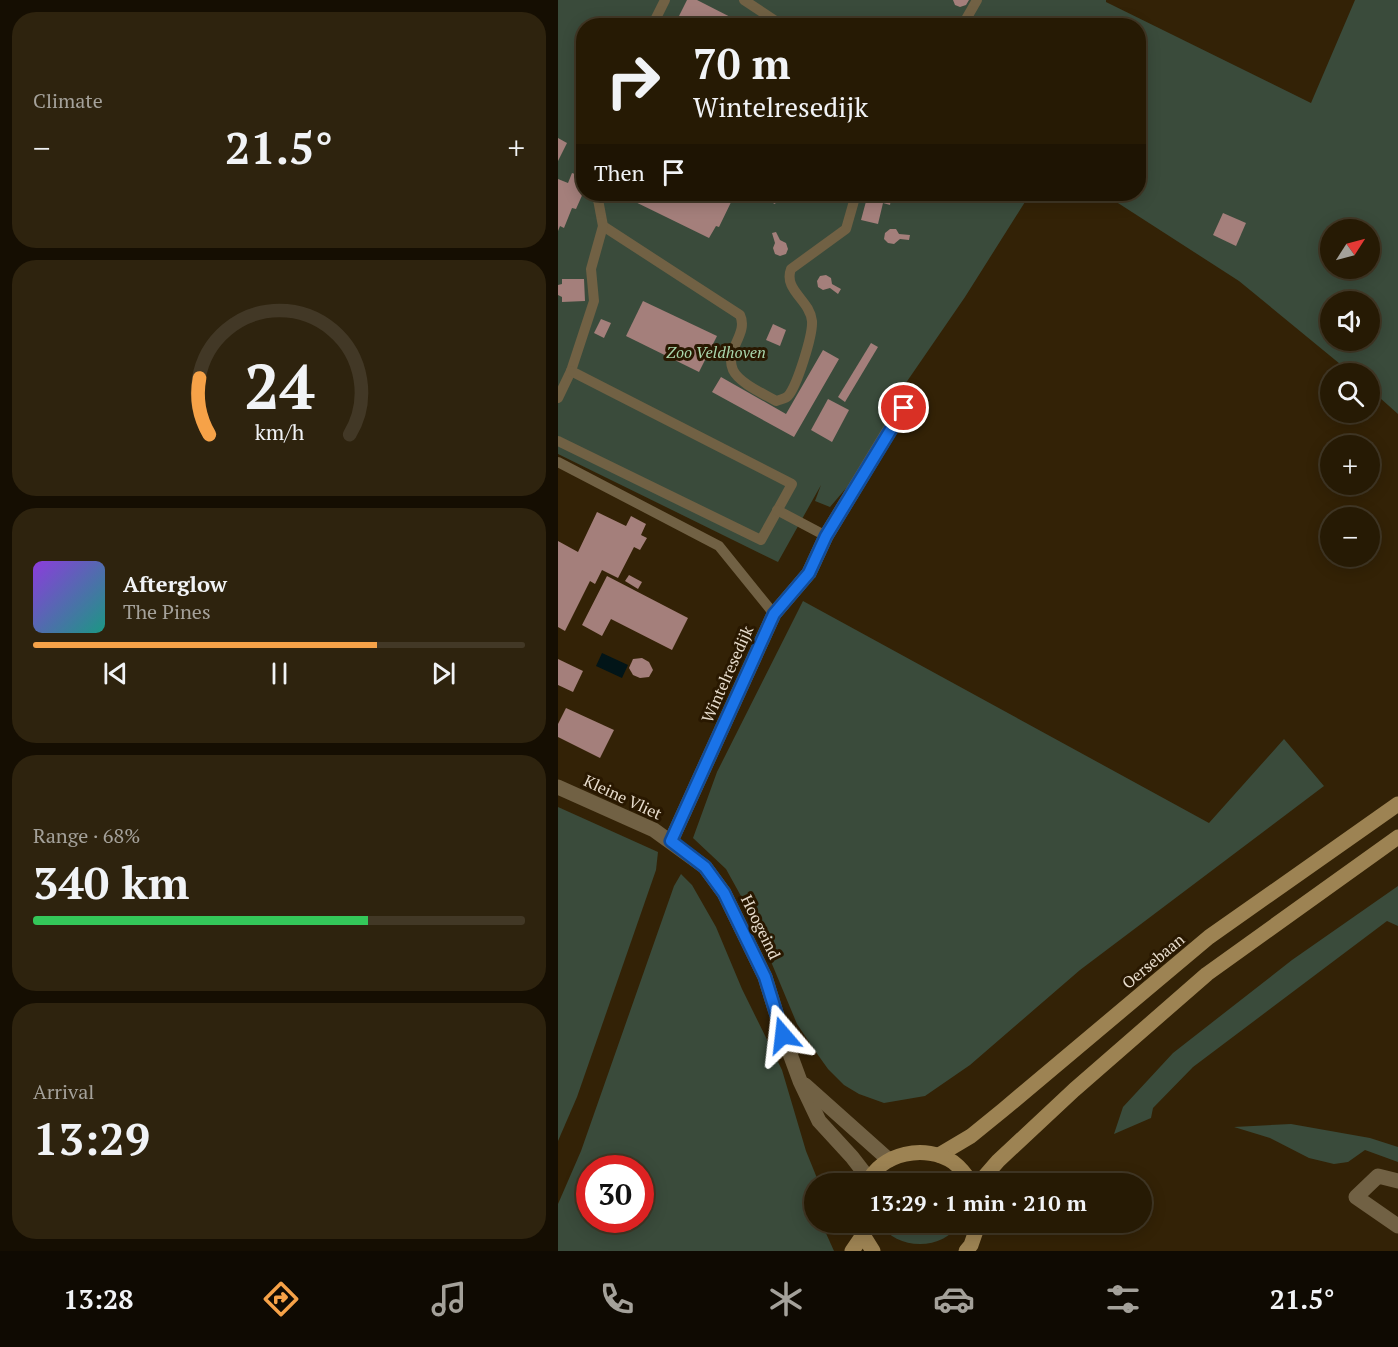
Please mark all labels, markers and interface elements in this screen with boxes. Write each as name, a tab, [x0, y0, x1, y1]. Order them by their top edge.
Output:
text: 70 m	[693, 35, 791, 91]
icon: right	[594, 42, 672, 120]
text: Climate	[33, 87, 103, 114]
text: Wintelresedijk	[693, 89, 868, 125]
text: 21.5°	[225, 117, 333, 177]
text: −	[33, 126, 51, 169]
text: +	[507, 126, 525, 169]
icon: arrive	[657, 156, 690, 189]
text: Then	[594, 158, 645, 187]
north arrow	[1320, 219, 1380, 279]
map controls	[1320, 219, 1380, 567]
button: sound	[1320, 291, 1380, 351]
park label: Zoo Veldhoven	[666, 341, 766, 363]
text: 24	[244, 344, 314, 427]
button: search	[1320, 363, 1380, 423]
pin	[878, 382, 929, 433]
icon: arrive	[887, 391, 920, 424]
text: km/h	[254, 418, 304, 446]
button: +	[1320, 435, 1380, 495]
button: −	[1320, 507, 1380, 567]
text: Afterglow	[123, 569, 227, 598]
text: The Pines	[123, 598, 211, 625]
street label: Wintelresedijk	[696, 621, 758, 726]
icon: previous	[99, 657, 132, 690]
icon: pause	[263, 657, 296, 690]
icon: next	[427, 657, 460, 690]
street label: Kleine Vliet	[580, 769, 666, 825]
text: Range · 68%	[33, 822, 140, 849]
text: 340 km	[33, 852, 189, 912]
street label: Hoogeind	[736, 891, 786, 963]
street label: Oersebaan	[1117, 928, 1189, 994]
position arrow	[751, 1003, 815, 1067]
text: Arrival	[33, 1078, 94, 1105]
text: 13:29	[33, 1108, 150, 1168]
speed limit sign: 30	[576, 1155, 654, 1233]
text: 13:29 · 1 min · 210 m	[869, 1188, 1087, 1217]
icon: directions	[260, 1278, 302, 1320]
icon: music	[428, 1278, 470, 1320]
icon: phone	[596, 1278, 638, 1320]
icon: climate	[765, 1278, 807, 1320]
icon: car	[933, 1278, 975, 1320]
icon: filters	[1102, 1278, 1144, 1320]
text: 13:28	[63, 1281, 133, 1317]
text: 21.5°	[1270, 1281, 1335, 1317]

